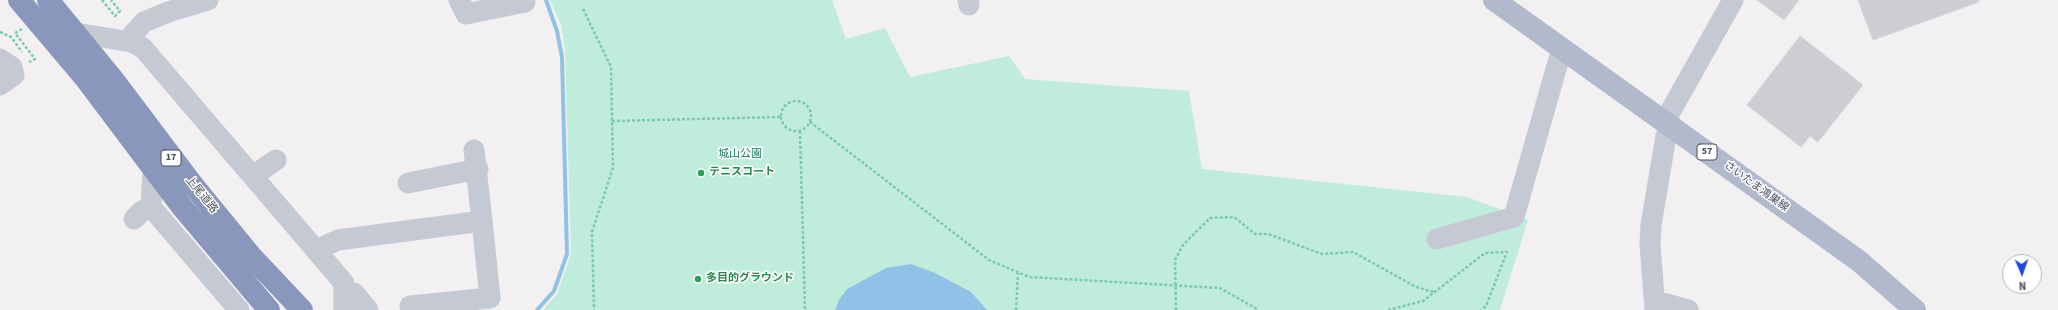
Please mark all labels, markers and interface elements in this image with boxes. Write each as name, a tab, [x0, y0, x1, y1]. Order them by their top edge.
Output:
road number: 57	[1697, 144, 1717, 160]
park label: 城山公園	[718, 148, 762, 162]
road number: 17	[161, 150, 181, 166]
street label: さいたま鴻巣線	[1721, 159, 1791, 215]
place label: テニスコート	[709, 166, 775, 180]
marker: テニスコート	[696, 168, 706, 178]
street label: 上尾道路	[182, 174, 220, 216]
north arrow	[2002, 254, 2042, 294]
place label: 多目的グラウンド	[706, 272, 794, 286]
marker: 多目的グラウンド	[693, 274, 703, 284]
text: N	[2018, 278, 2026, 293]

